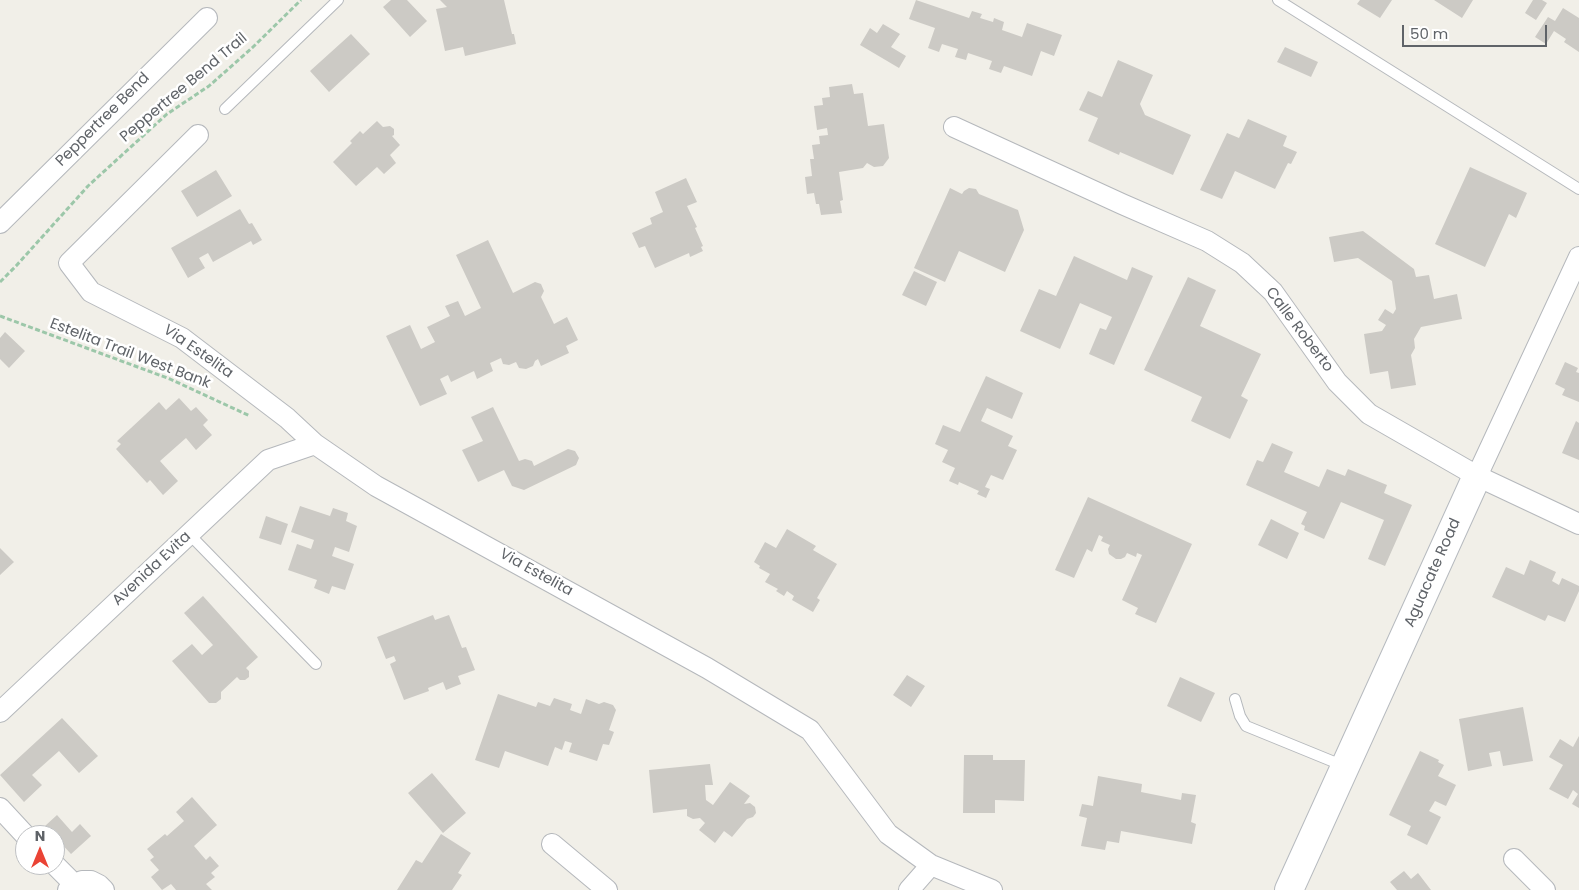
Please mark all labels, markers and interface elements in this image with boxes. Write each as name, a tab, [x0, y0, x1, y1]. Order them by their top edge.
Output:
scale bar	[1404, 15, 1549, 47]
text: 50 m	[1410, 23, 1448, 44]
street label: Peppertree Bend Trail	[117, 30, 251, 146]
street label: Peppertree Bend	[52, 69, 154, 171]
street label: Calle Roberto	[1261, 284, 1337, 376]
street label: Estelita Trail West Bank	[47, 315, 213, 393]
street label: Via Estelita	[160, 321, 236, 383]
street label: Aguacate Road	[1401, 516, 1465, 630]
street label: Avenida Evita	[109, 528, 195, 610]
street label: Via Estelita	[496, 545, 576, 601]
north arrow	[15, 825, 65, 875]
text: N	[35, 826, 45, 846]

